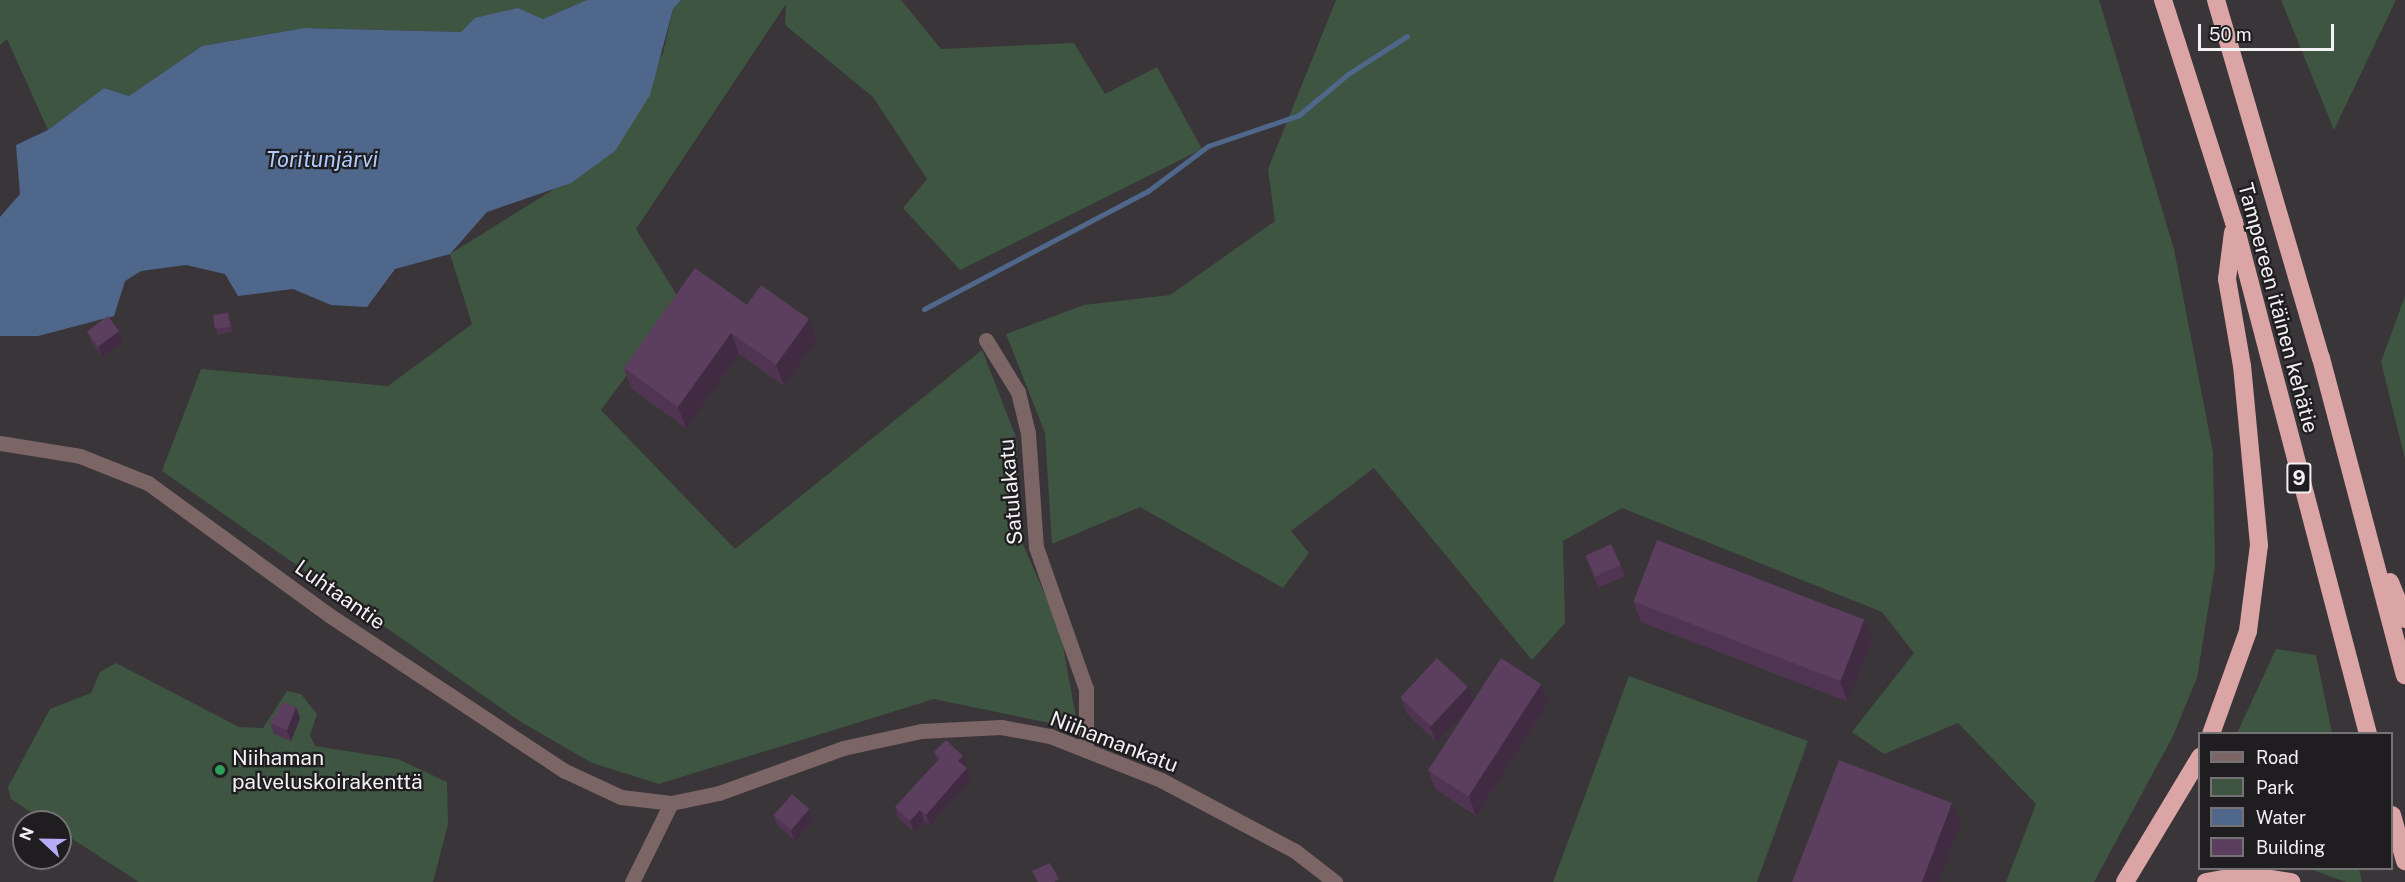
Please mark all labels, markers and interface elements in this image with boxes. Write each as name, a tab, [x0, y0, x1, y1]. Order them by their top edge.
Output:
scale bar	[2201, 12, 2338, 50]
text: 50 m	[2209, 24, 2252, 45]
water label: Toritunjärvi	[266, 147, 378, 173]
street label: Tampereen itäinen kehätie	[2232, 180, 2324, 436]
street label: Satulakatu	[994, 438, 1028, 546]
road number: 9	[2286, 461, 2312, 495]
street label: Luhtaantie	[290, 555, 390, 635]
street label: Niihamankatu	[1046, 706, 1182, 778]
legend	[2198, 732, 2393, 870]
place label: Niihaman palveluskoirakenttä	[232, 745, 423, 795]
text: Road	[2256, 747, 2299, 768]
marker: Niihaman palveluskoirakenttä	[213, 763, 227, 777]
text: Park	[2256, 777, 2294, 798]
text: Water	[2256, 807, 2306, 828]
north arrow	[12, 810, 72, 870]
text: N	[16, 824, 38, 843]
text: Building	[2256, 837, 2325, 858]

